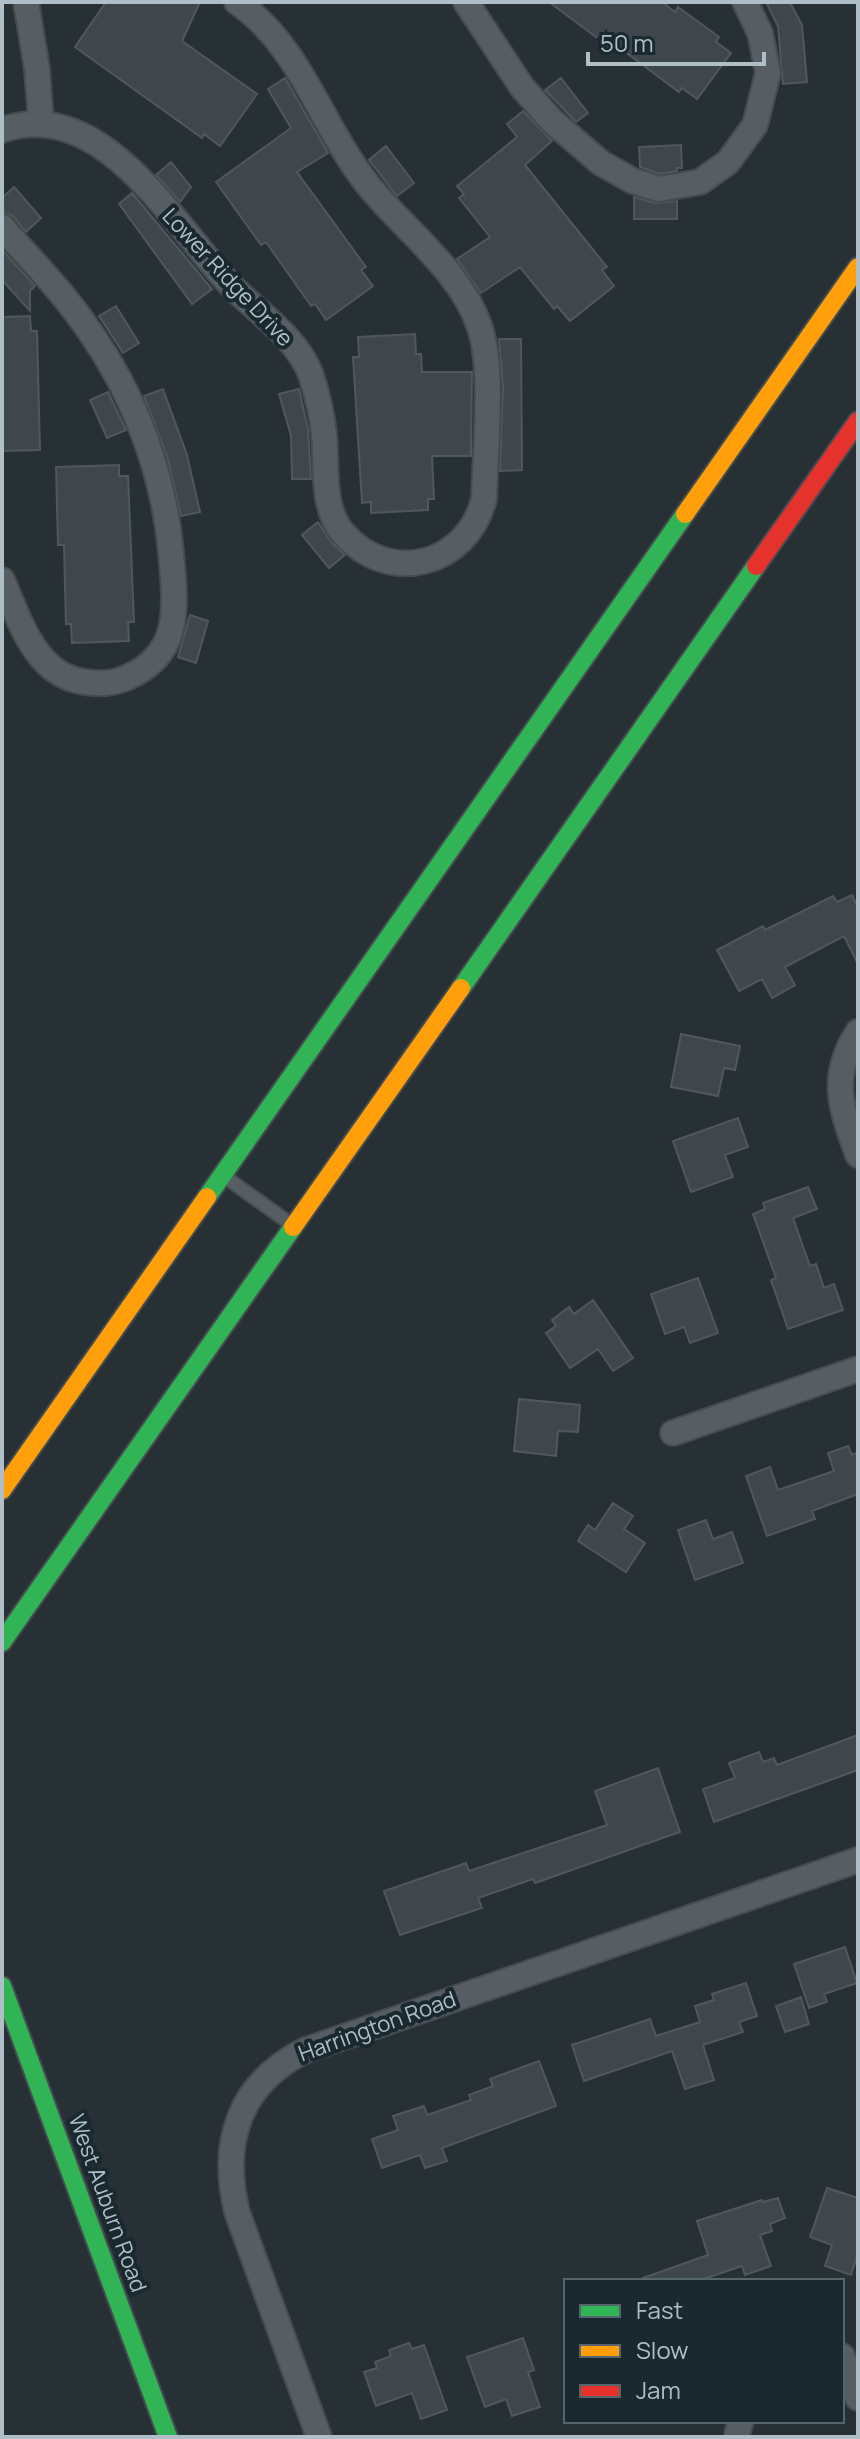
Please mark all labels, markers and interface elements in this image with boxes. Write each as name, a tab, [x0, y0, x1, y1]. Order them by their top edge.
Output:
scale bar	[588, 16, 764, 66]
text: 50 m	[600, 26, 654, 59]
street label: Lower Ridge Drive	[156, 201, 300, 353]
street label: Harrington Road	[294, 1984, 460, 2068]
street label: West Auburn Road	[62, 2110, 154, 2296]
legend	[564, 2279, 844, 2423]
text: Fast	[636, 2293, 683, 2326]
text: Slow	[636, 2333, 689, 2366]
text: Jam	[636, 2373, 681, 2406]

